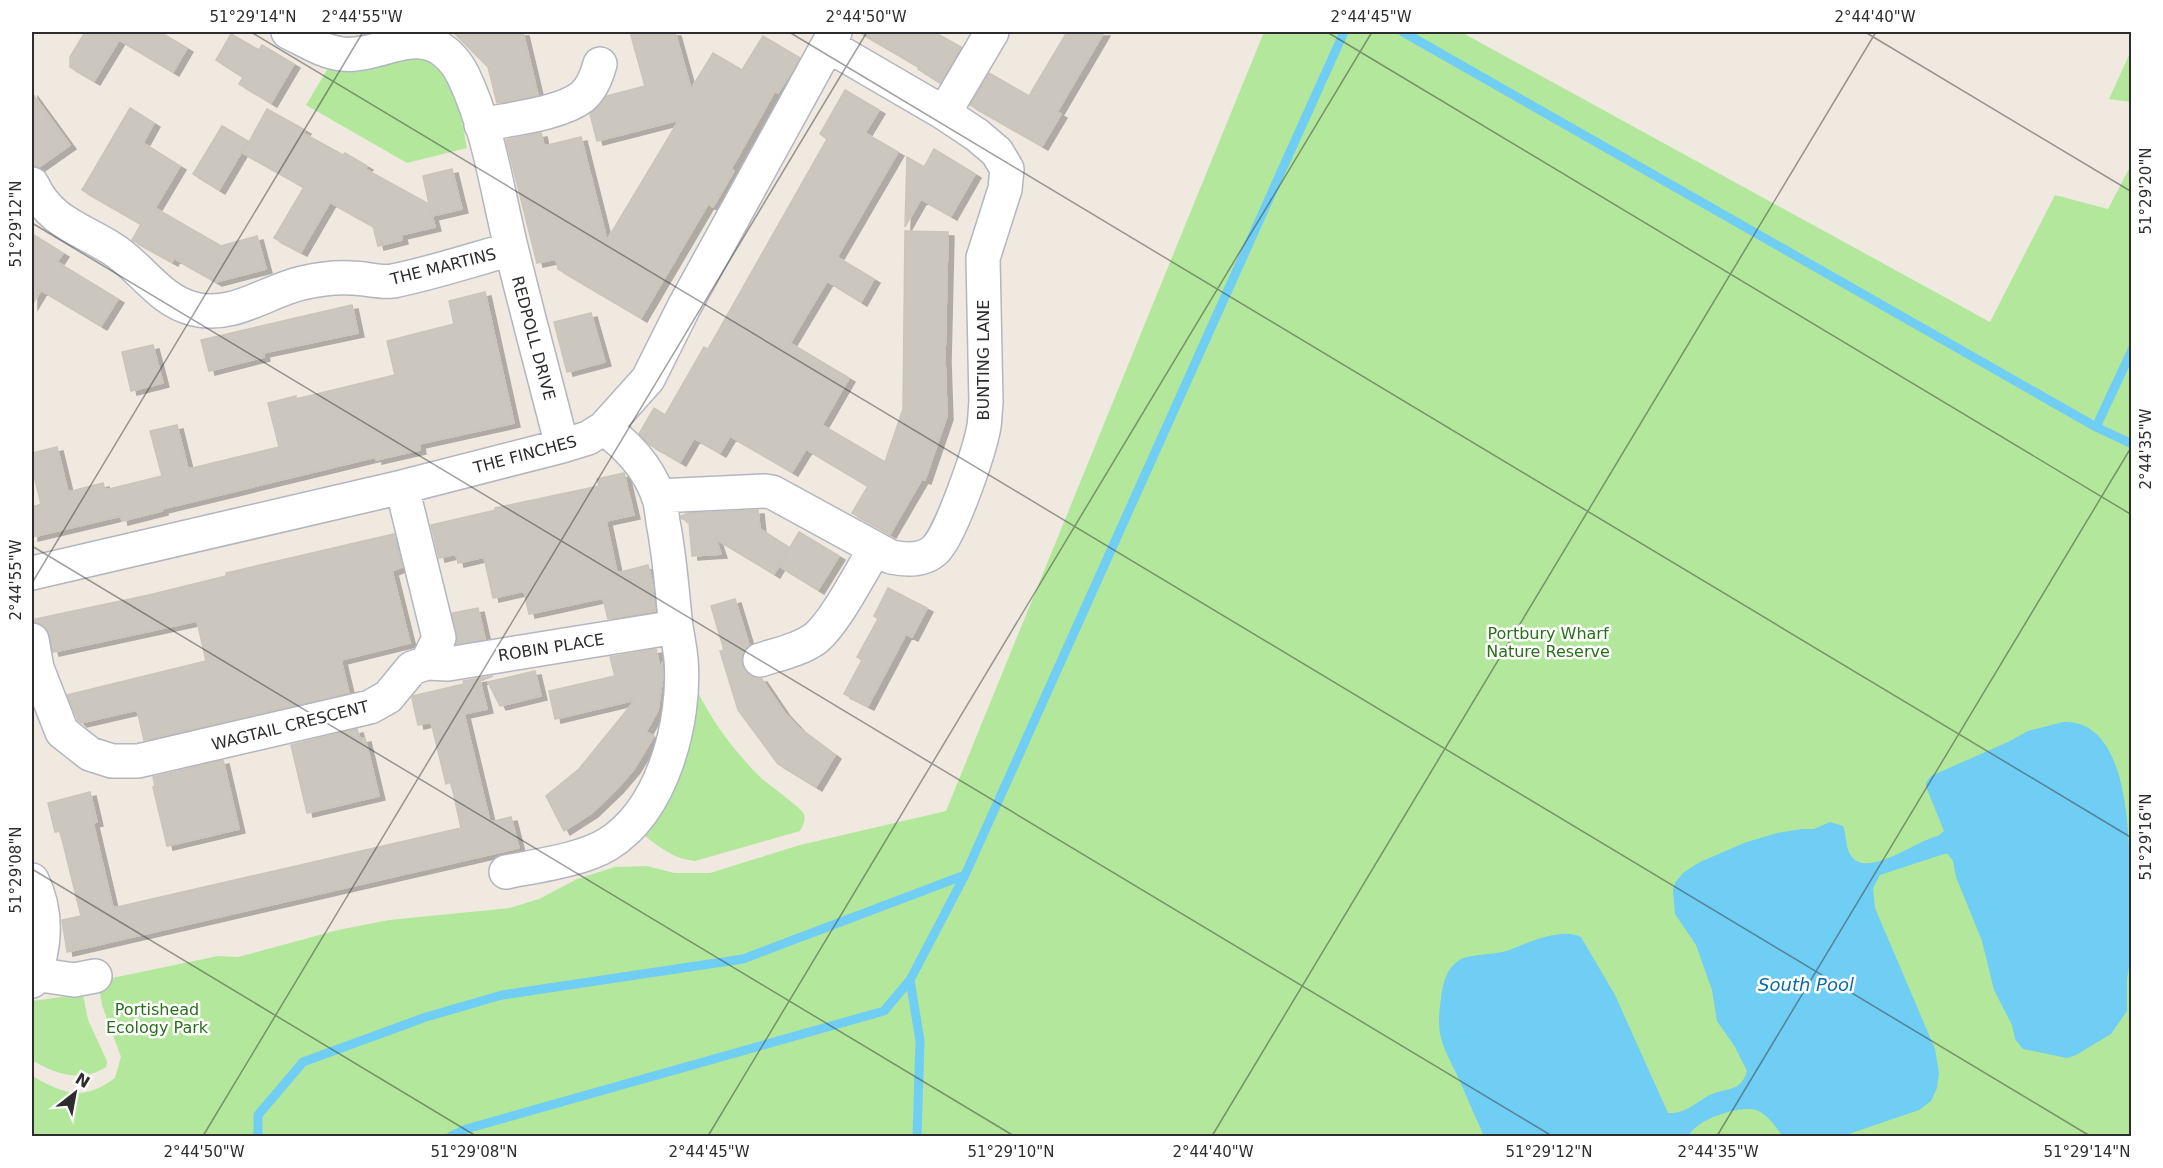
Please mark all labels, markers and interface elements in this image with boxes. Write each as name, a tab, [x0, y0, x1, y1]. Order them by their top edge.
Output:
text: 51°29'14"N	[209, 8, 297, 26]
text: 2°44'55"W	[321, 8, 403, 26]
text: 2°44'50"W	[825, 8, 907, 26]
text: 2°44'45"W	[1330, 8, 1412, 26]
text: 2°44'40"W	[1834, 8, 1916, 26]
text: 51°29'20"N	[2137, 147, 2155, 235]
text: 51°29'12"N	[7, 180, 25, 268]
street label: THE MARTINS	[387, 244, 498, 289]
street label: REDPOLL DRIVE	[508, 274, 559, 402]
street label: BUNTING LANE	[974, 300, 993, 420]
text: 2°44'35"W	[2137, 408, 2155, 490]
street label: THE FINCHES	[470, 432, 579, 478]
text: 2°44'55"W	[7, 539, 25, 621]
park label: Portbury Wharf Nature Reserve	[1486, 624, 1610, 661]
street label: ROBIN PLACE	[497, 630, 606, 665]
street label: WAGTAIL CRESCENT	[210, 697, 371, 754]
text: 51°29'16"N	[2137, 793, 2155, 881]
text: 51°29'08"N	[7, 826, 25, 914]
water label: South Pool	[1758, 974, 1854, 995]
park label: Portishead Ecology Park	[106, 1000, 209, 1037]
north arrow	[45, 1063, 105, 1123]
text: N	[72, 1069, 93, 1092]
text: 2°44'50"W	[163, 1143, 245, 1161]
text: 51°29'08"N	[430, 1143, 518, 1161]
text: 2°44'45"W	[668, 1143, 750, 1161]
text: 51°29'10"N	[967, 1143, 1055, 1161]
text: 2°44'40"W	[1172, 1143, 1254, 1161]
text: 51°29'12"N	[1505, 1143, 1593, 1161]
text: 2°44'35"W	[1677, 1143, 1759, 1161]
text: 51°29'14"N	[2043, 1143, 2131, 1161]

